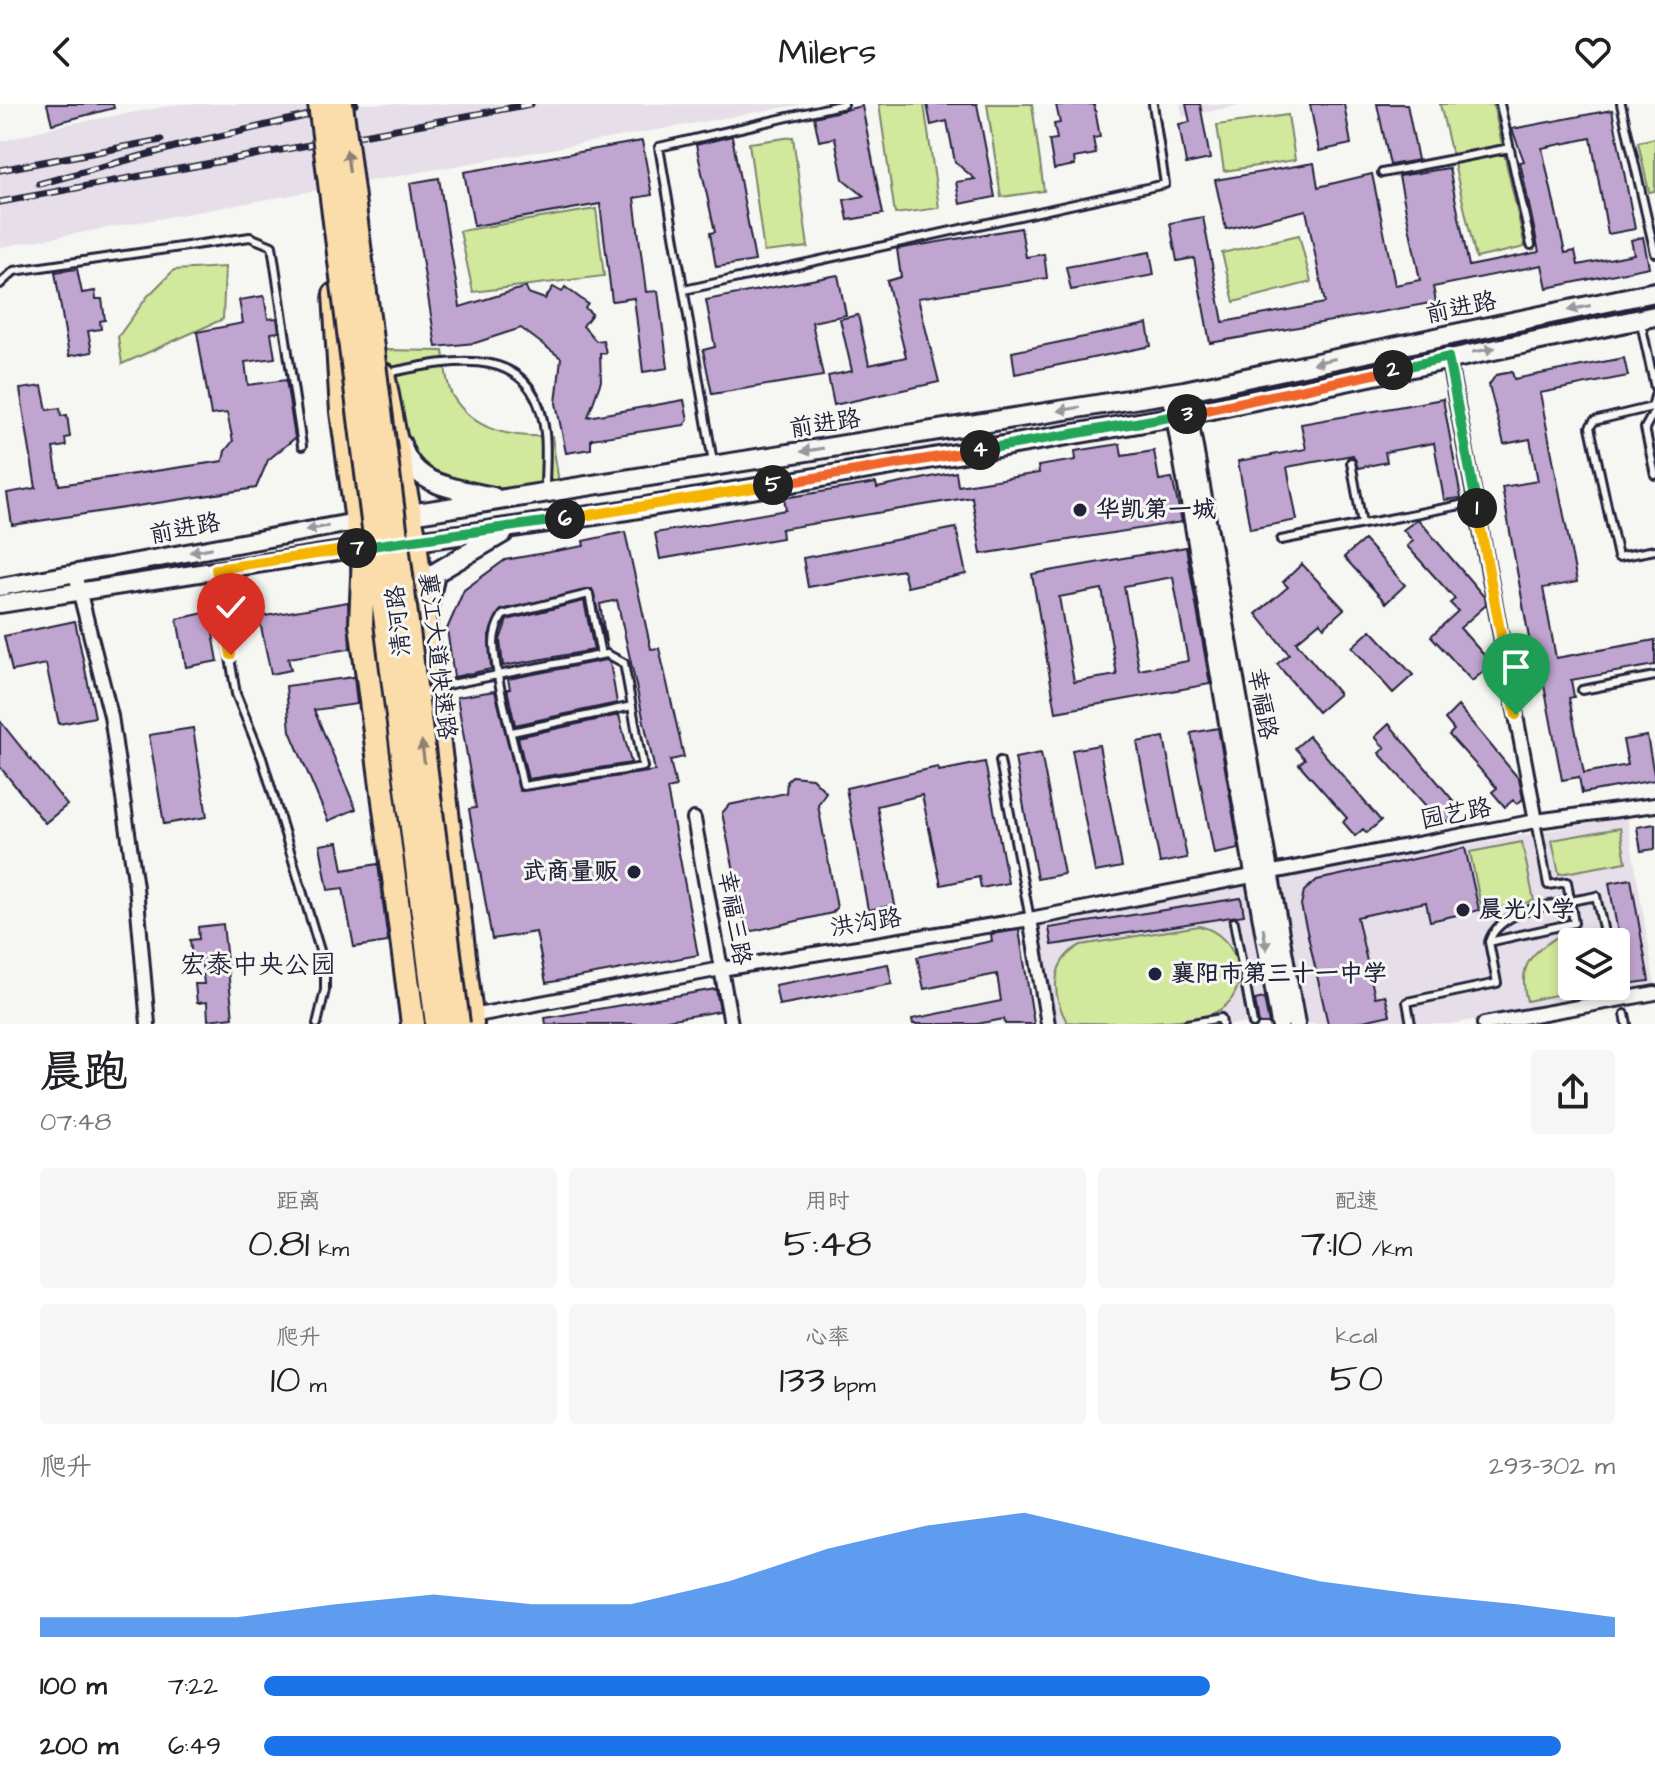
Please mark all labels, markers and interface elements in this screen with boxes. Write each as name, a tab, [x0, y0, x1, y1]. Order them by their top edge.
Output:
text: Milers	[778, 27, 877, 78]
icon: back	[40, 30, 84, 74]
icon: heart	[1571, 30, 1615, 74]
one-way arrow	[342, 148, 355, 173]
street label: 前进路	[1422, 284, 1500, 332]
one-way arrow	[1566, 302, 1591, 315]
one-way arrow	[1472, 344, 1497, 356]
pin: 2	[1373, 350, 1413, 390]
text: 2	[1387, 354, 1399, 385]
one-way arrow	[1312, 356, 1337, 368]
pin: 3	[1167, 394, 1207, 434]
text: 3	[1181, 398, 1193, 429]
street label: 前进路	[787, 402, 863, 446]
one-way arrow	[1056, 404, 1081, 416]
pin: 4	[960, 430, 1000, 470]
text: 4	[973, 434, 987, 465]
one-way arrow	[799, 444, 824, 457]
pin: 5	[753, 465, 793, 505]
text: 5	[765, 469, 781, 500]
pin: 1	[1457, 488, 1497, 528]
text: 1	[1476, 492, 1478, 523]
place label: 华凯第一城	[1096, 493, 1216, 527]
pin: 6	[545, 499, 585, 539]
marker: 华凯第一城	[1071, 501, 1089, 519]
text: 6	[558, 503, 572, 534]
street label: 前进路	[146, 505, 224, 553]
one-way arrow	[304, 523, 329, 535]
pin: 7	[337, 528, 377, 568]
text: 7	[350, 532, 364, 563]
one-way arrow	[188, 544, 213, 557]
street label: 襄江大道快速路	[410, 571, 464, 741]
pin	[197, 573, 265, 655]
street label: 清河路	[378, 583, 420, 659]
icon: check	[209, 585, 253, 629]
pin	[1482, 633, 1550, 715]
icon: arrive	[1494, 645, 1538, 689]
street label: 幸福路	[1239, 666, 1285, 742]
one-way arrow	[416, 739, 429, 764]
street label: 园艺路	[1417, 790, 1495, 838]
place label: 武商量贩	[522, 855, 618, 889]
marker: 武商量贩	[625, 863, 643, 881]
street label: 幸福三路	[709, 868, 759, 968]
place label: 晨光小学	[1479, 893, 1575, 927]
street label: 洪沟路	[828, 901, 904, 945]
marker: 晨光小学	[1454, 901, 1472, 919]
one-way arrow	[1260, 927, 1272, 952]
map controls	[1558, 928, 1630, 1000]
button: layers	[1558, 928, 1630, 1000]
district label: 宏泰中央公园	[180, 947, 336, 983]
place label: 襄阳市第三十一中学	[1171, 957, 1387, 991]
marker: 襄阳市第三十一中学	[1146, 965, 1164, 983]
text: 晨跑	[40, 1043, 128, 1104]
button: share	[1531, 1050, 1615, 1134]
text: 07:48	[40, 1104, 111, 1140]
text: 距离	[276, 1186, 321, 1217]
text: 用时	[805, 1186, 850, 1217]
text: 配速	[1334, 1186, 1379, 1217]
text: 0.81	[248, 1217, 310, 1272]
text: 5:48	[783, 1217, 872, 1272]
text: 7:10	[1301, 1217, 1363, 1272]
text: km	[310, 1234, 349, 1265]
text: /km	[1363, 1234, 1412, 1265]
text: kcal	[1335, 1321, 1378, 1352]
text: 爬升	[276, 1322, 321, 1353]
text: 心率	[805, 1322, 850, 1353]
text: 50	[1330, 1352, 1383, 1407]
text: 10	[270, 1353, 301, 1408]
text: 133	[779, 1353, 825, 1408]
text: m	[301, 1370, 327, 1401]
text: bpm	[825, 1370, 876, 1401]
text: 293–302 m	[1489, 1448, 1615, 1484]
text: 爬升	[40, 1449, 92, 1485]
text: 100 m	[40, 1668, 107, 1704]
text: 7:22	[168, 1668, 218, 1704]
text: 200 m	[40, 1728, 118, 1764]
text: 6:49	[168, 1728, 221, 1764]

